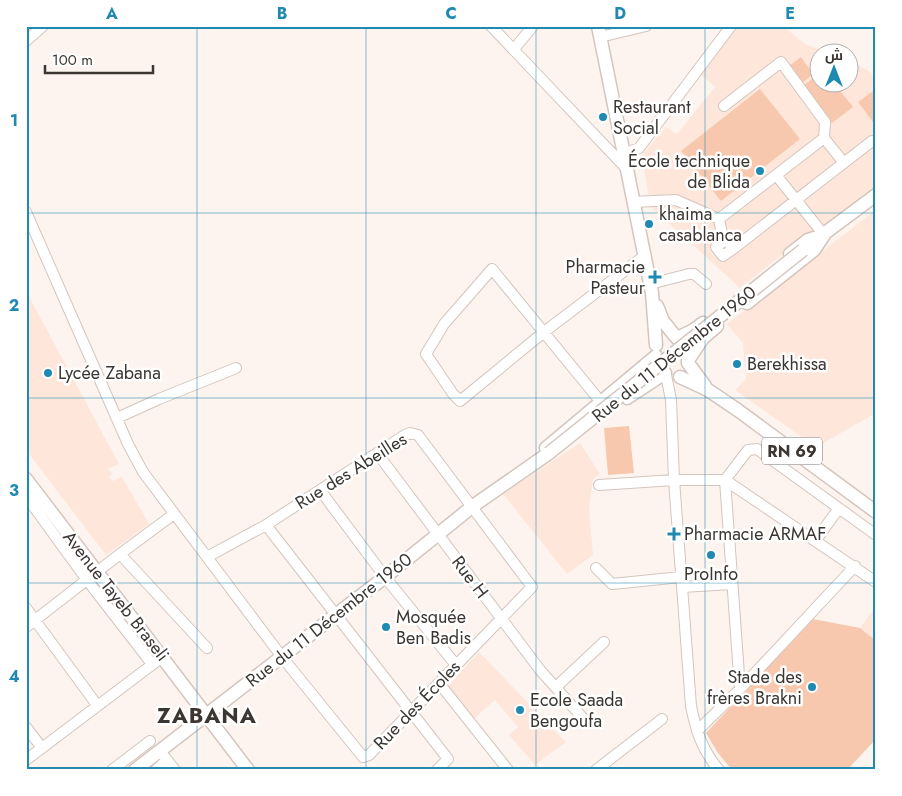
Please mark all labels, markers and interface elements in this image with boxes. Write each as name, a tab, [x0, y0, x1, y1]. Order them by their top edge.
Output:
text: A	[105, 2, 118, 25]
text: B	[277, 2, 287, 25]
text: C	[445, 2, 457, 25]
text: D	[614, 2, 626, 25]
text: E	[785, 2, 795, 25]
scale bar	[45, 42, 152, 74]
north arrow	[810, 42, 860, 92]
text: ش	[825, 45, 843, 65]
text: 100 m	[52, 49, 93, 71]
place label: Restaurant Social	[613, 94, 691, 141]
text: 1	[10, 109, 18, 132]
marker: Restaurant Social	[597, 111, 609, 123]
place label: École technique de Blida	[628, 148, 750, 195]
marker: École technique de Blida	[754, 165, 766, 177]
place label: khaima casablanca	[659, 201, 742, 248]
marker: khaima casablanca	[643, 218, 655, 230]
place label: Pharmacie Pasteur	[566, 254, 646, 301]
marker: Pharmacie Pasteur	[649, 271, 661, 283]
street label: Rue du 11 Décembre 1960	[586, 279, 762, 429]
text: 2	[9, 294, 19, 317]
place label: Berekhissa	[747, 351, 827, 377]
marker: Berekhissa	[731, 358, 743, 370]
place label: Lycée Zabana	[58, 360, 161, 386]
marker: Lycée Zabana	[42, 367, 54, 379]
street label: Rue des Abeilles	[290, 426, 412, 516]
road number: RN 69	[762, 438, 822, 464]
text: 3	[9, 479, 19, 502]
place label: Pharmacie ARMAF	[684, 521, 826, 547]
street label: Avenue Tayeb Braseli	[57, 525, 175, 667]
marker: Pharmacie ARMAF	[668, 528, 680, 540]
street label: Rue du 11 Décembre 1960	[240, 547, 418, 693]
marker: ProInfo	[705, 549, 717, 561]
street label: Rue H	[445, 550, 495, 604]
place label: ProInfo	[684, 561, 738, 587]
place label: Mosquée Ben Badis	[396, 604, 471, 651]
marker: Mosquée Ben Badis	[380, 621, 392, 633]
street label: Rue des Écoles	[368, 654, 466, 756]
place label: Stade des frères Brakni	[707, 664, 802, 711]
text: 4	[8, 665, 20, 688]
marker: Stade des frères Brakni	[806, 681, 818, 693]
place label: Ecole Saada Bengoufa	[530, 687, 623, 734]
district label: ZABANA	[157, 699, 257, 731]
marker: Ecole Saada Bengoufa	[514, 704, 526, 716]

